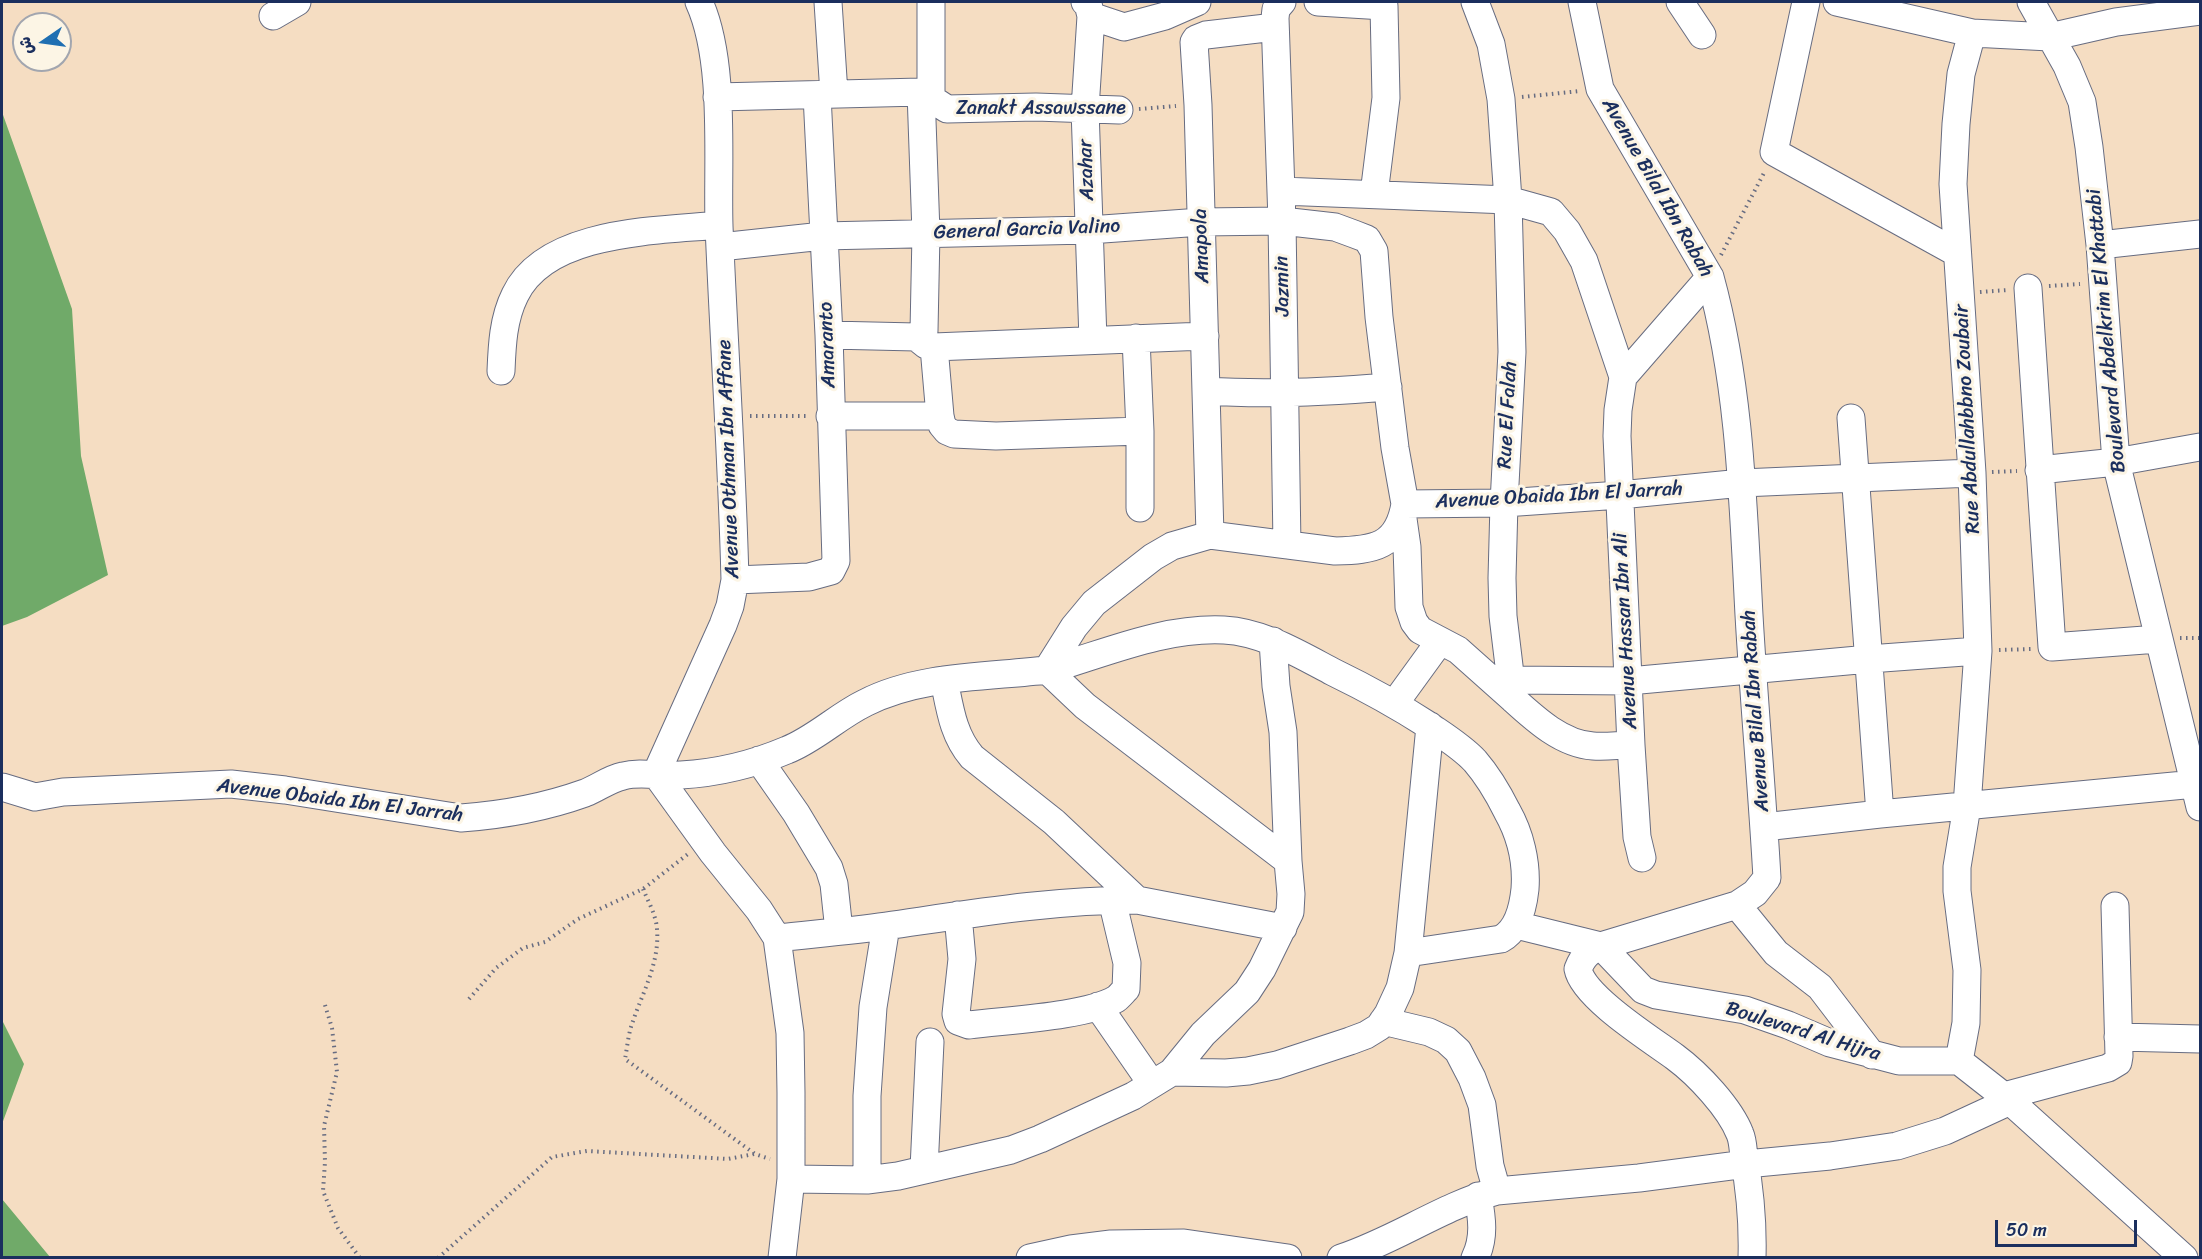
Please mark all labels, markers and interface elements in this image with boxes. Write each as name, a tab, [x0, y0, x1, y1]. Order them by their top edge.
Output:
north arrow	[12, 12, 72, 72]
text: ش	[10, 34, 42, 58]
street label: Avenue Bilal Ibn Rabah	[1596, 94, 1718, 282]
street label: Zanakt Assawssane	[956, 97, 1126, 121]
street label: Azahar	[1074, 139, 1100, 201]
street label: Boulevard Abdelkrim El Khattabi	[2083, 188, 2131, 474]
street label: Amapola	[1189, 208, 1215, 284]
street label: General Garcia Valino	[933, 215, 1121, 245]
street label: Jazmin	[1270, 255, 1296, 317]
street label: Amaranto	[815, 301, 841, 389]
street label: Rue Abdullahbbno Zoubair	[1950, 304, 1986, 534]
street label: Avenue Othman Ibn Affane	[713, 339, 745, 579]
street label: Rue El Falah	[1493, 361, 1523, 469]
street label: Avenue Obaida Ibn El Jarrah	[1435, 478, 1683, 514]
street label: Avenue Hassan Ibn Ali	[1609, 532, 1643, 730]
street label: Avenue Bilal Ibn Rabah	[1737, 609, 1775, 813]
street label: Avenue Obaida Ibn El Jarrah	[216, 774, 464, 828]
street label: Boulevard Al Hijra	[1723, 997, 1883, 1067]
scale bar	[1998, 1208, 2140, 1246]
text: 50 m	[2006, 1214, 2047, 1246]

